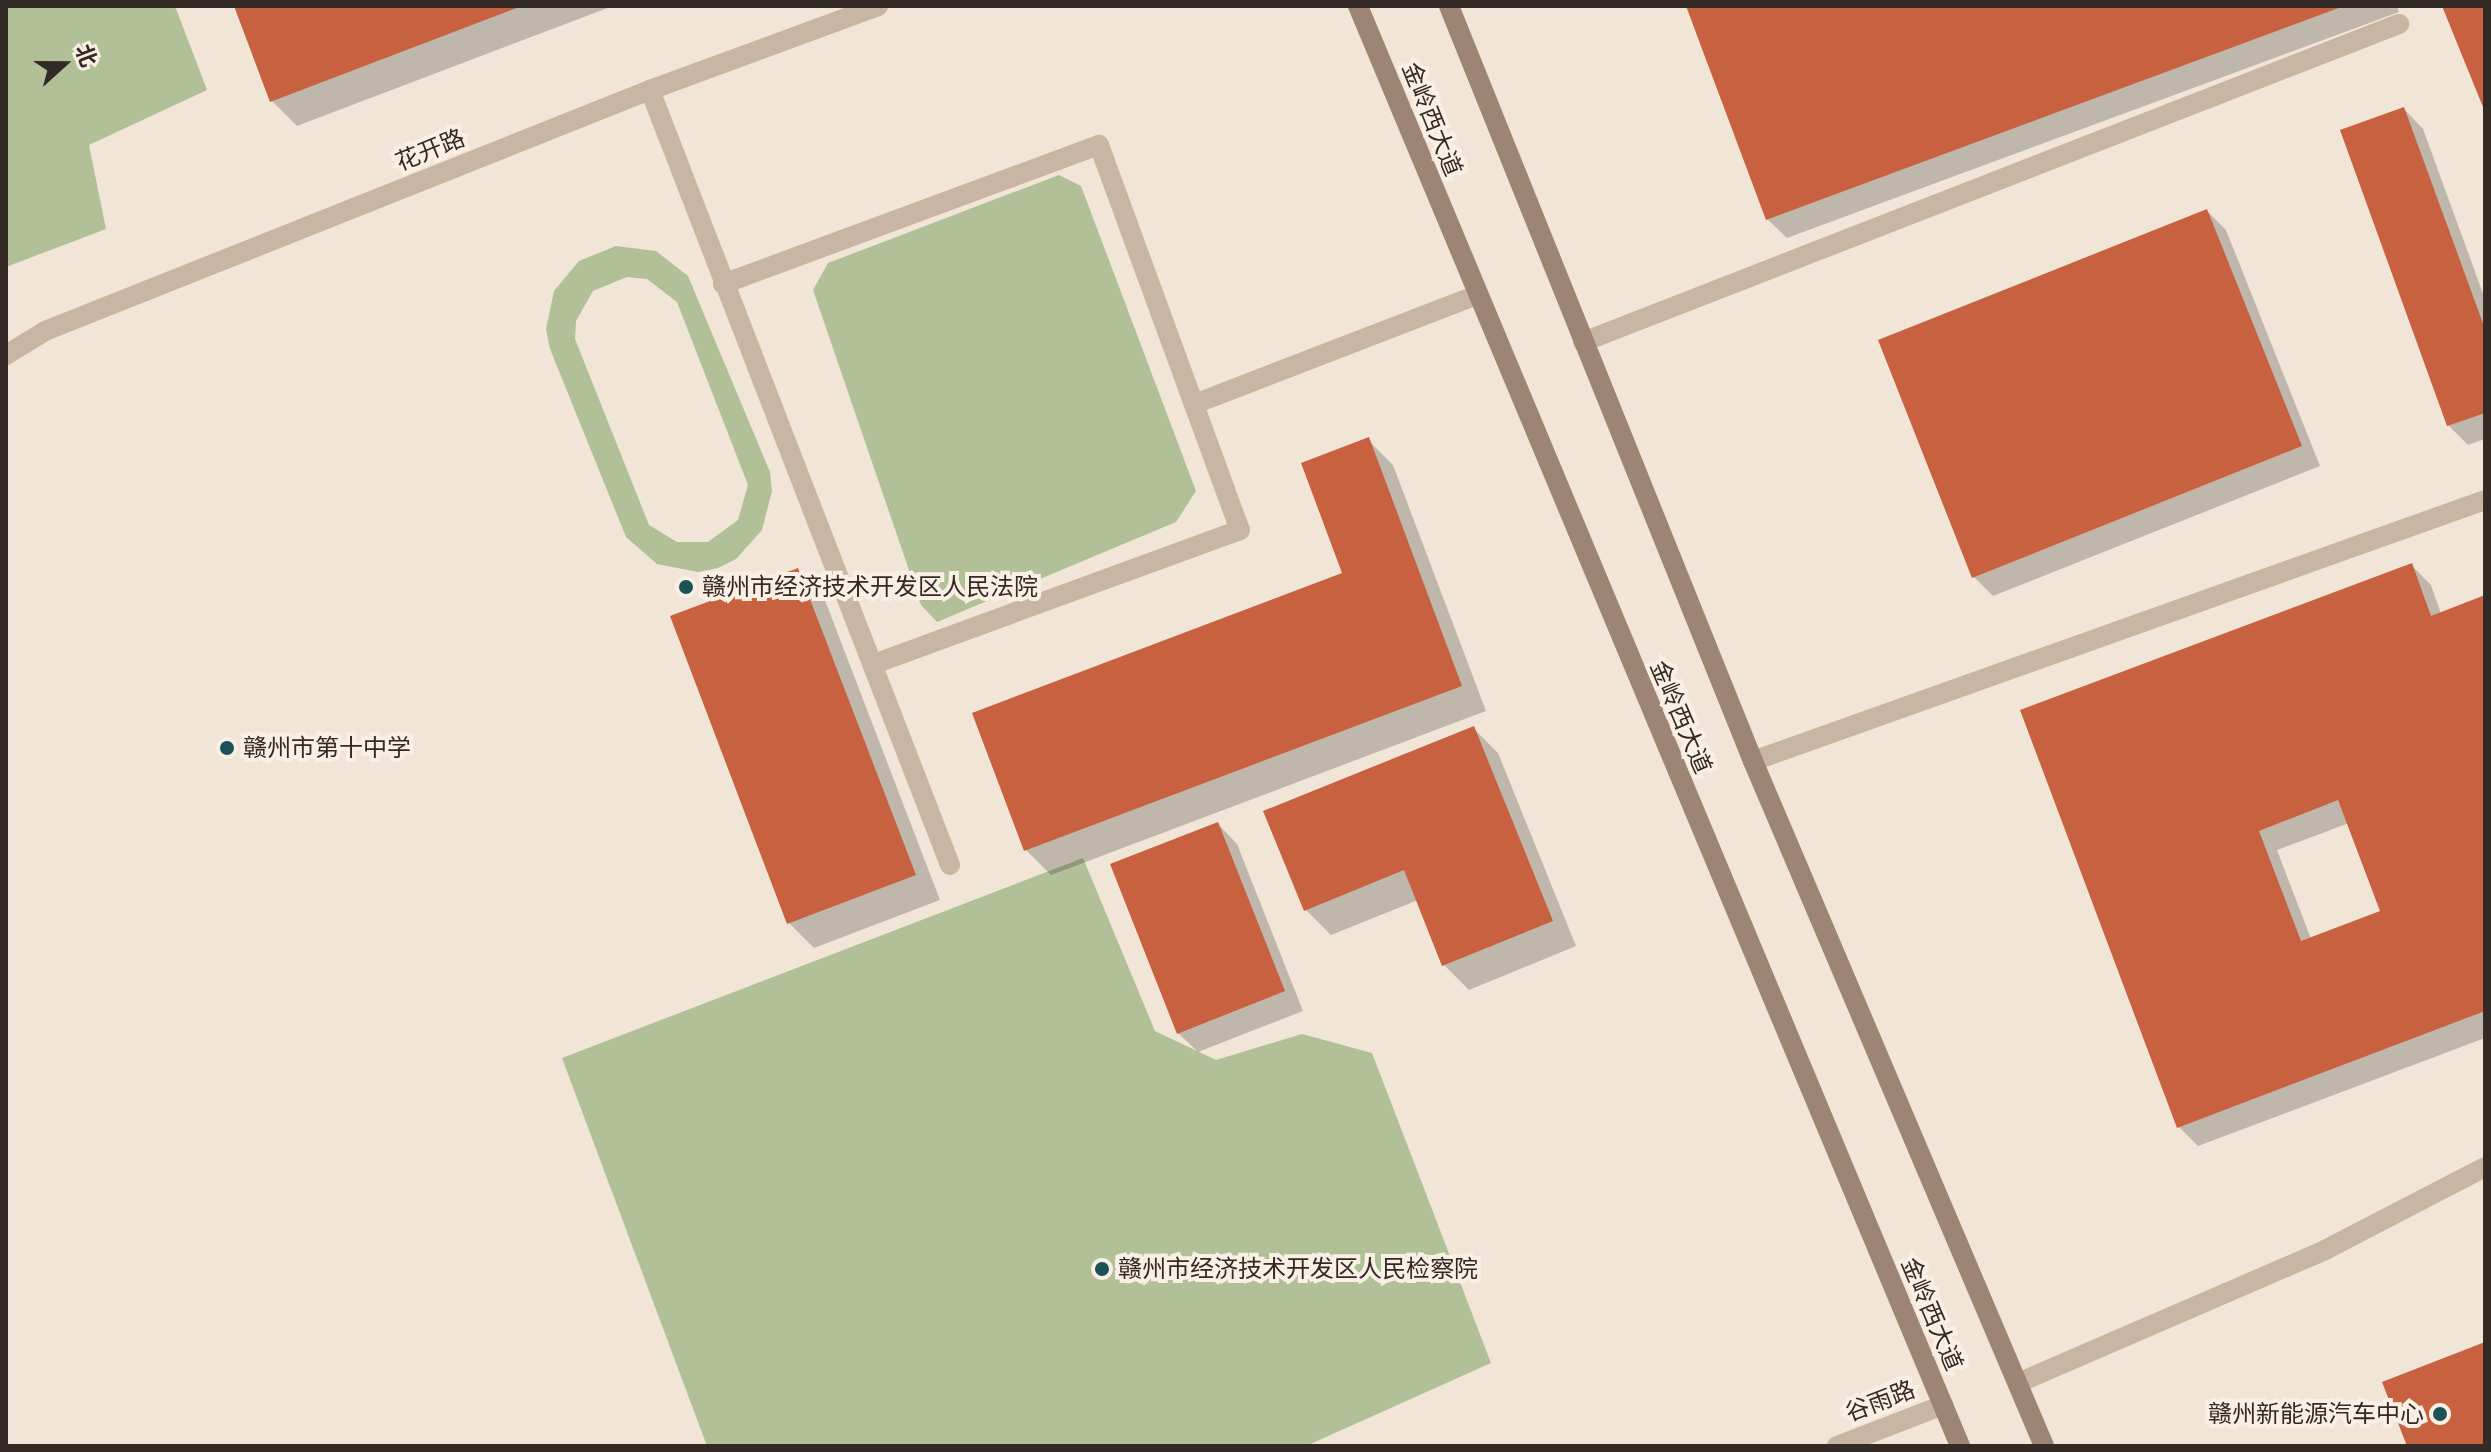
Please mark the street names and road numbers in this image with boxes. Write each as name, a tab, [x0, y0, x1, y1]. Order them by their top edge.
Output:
street label: 金岭西大道	[1396, 58, 1468, 180]
street label: 花开路	[391, 123, 469, 177]
street label: 金岭西大道	[1644, 656, 1718, 778]
street label: 金岭西大道	[1895, 1253, 1969, 1375]
street label: 谷雨路	[1841, 1375, 1919, 1427]

